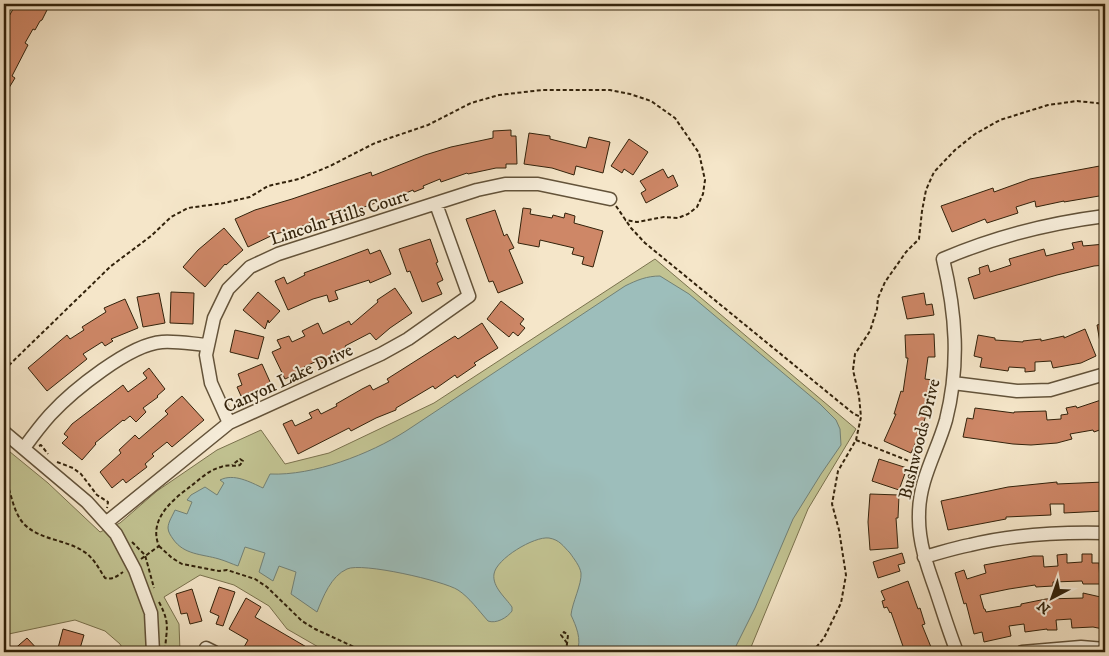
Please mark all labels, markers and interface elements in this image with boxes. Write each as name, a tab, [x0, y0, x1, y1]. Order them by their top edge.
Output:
street label: Lincoln Hills Court	[267, 185, 412, 251]
street label: Canyon Lake Drive	[220, 339, 357, 418]
street label: Bushwoods Drive	[894, 377, 946, 502]
north arrow	[1026, 574, 1076, 624]
text: N	[1034, 596, 1054, 618]

